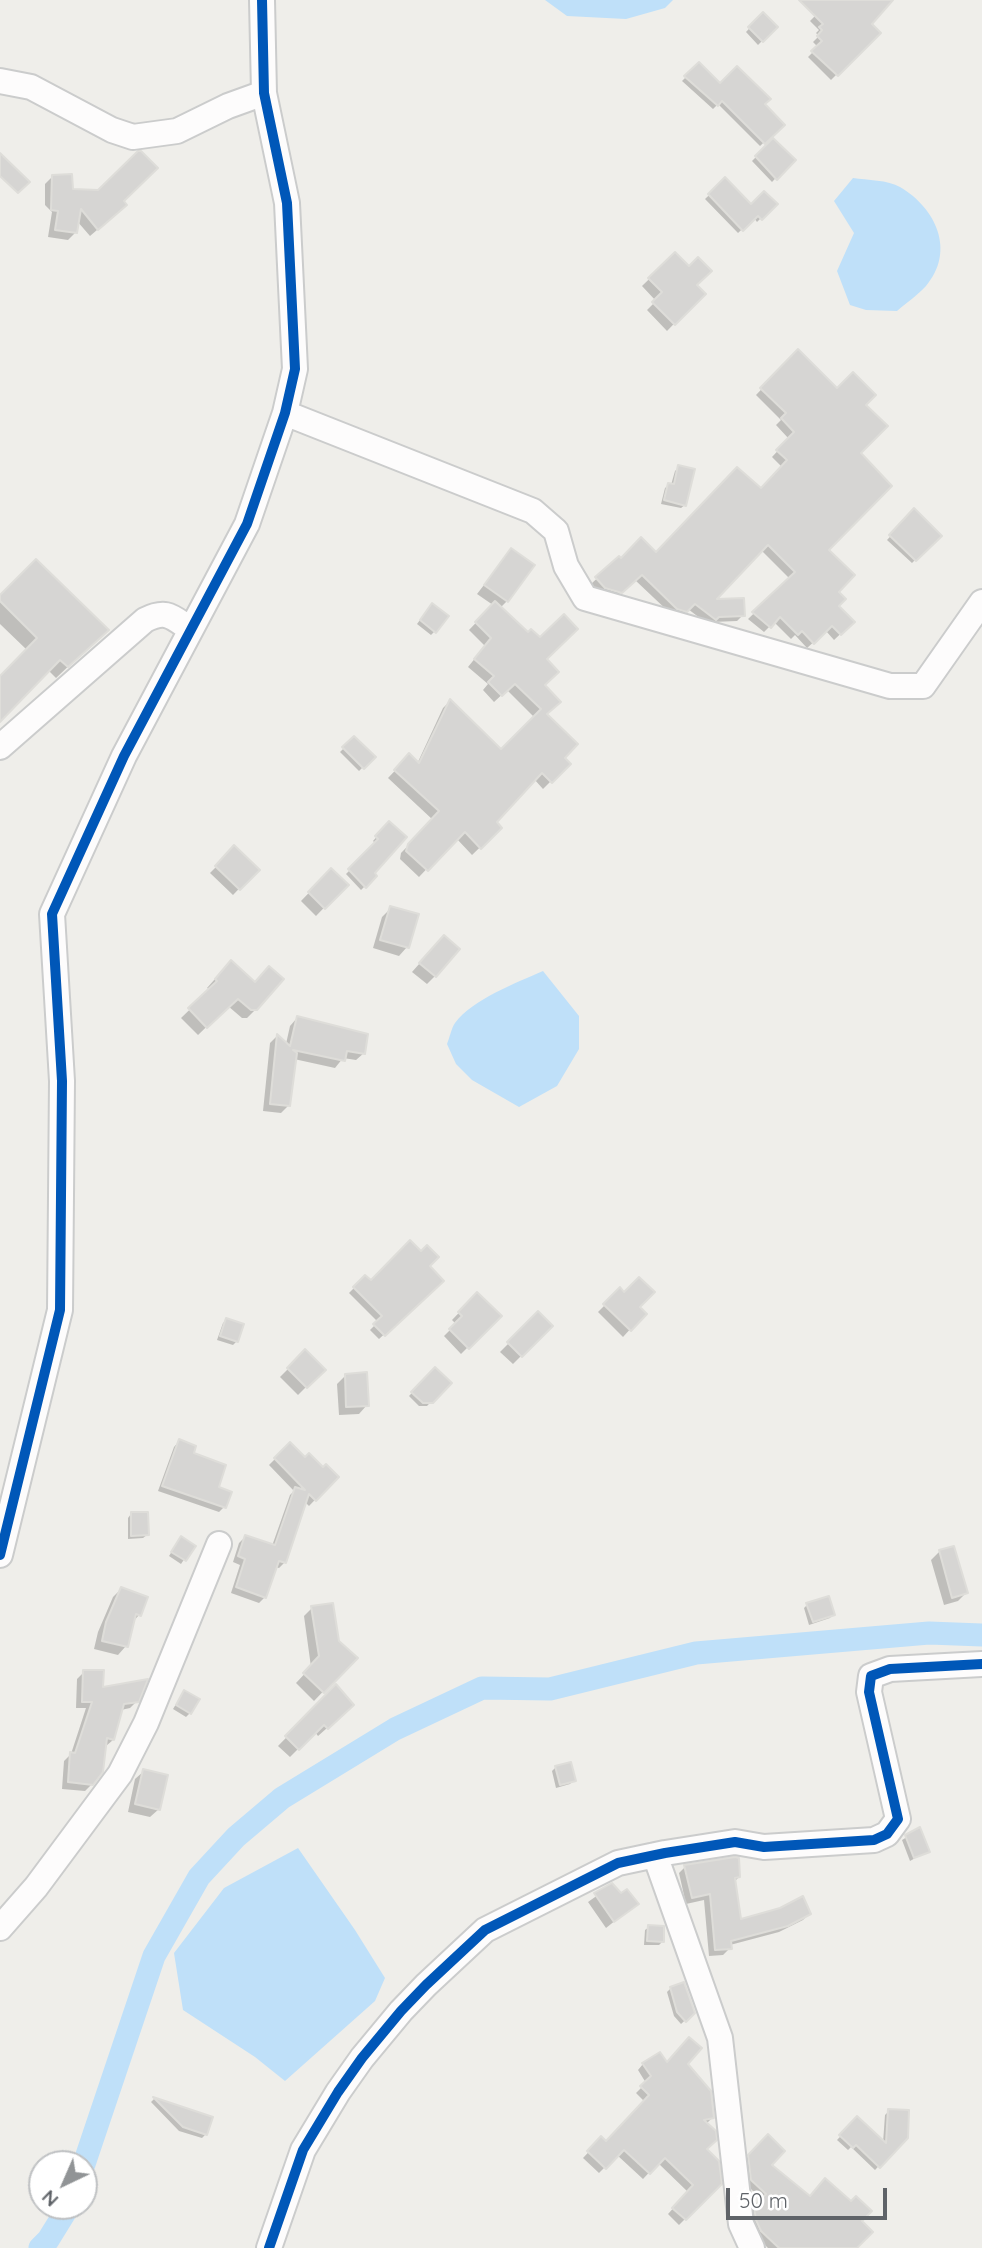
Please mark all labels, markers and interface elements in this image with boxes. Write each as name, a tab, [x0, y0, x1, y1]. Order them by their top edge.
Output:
north arrow	[28, 2150, 98, 2220]
scale bar	[730, 2174, 891, 2218]
text: N	[36, 2185, 63, 2212]
text: 50 m	[739, 2187, 788, 2213]

